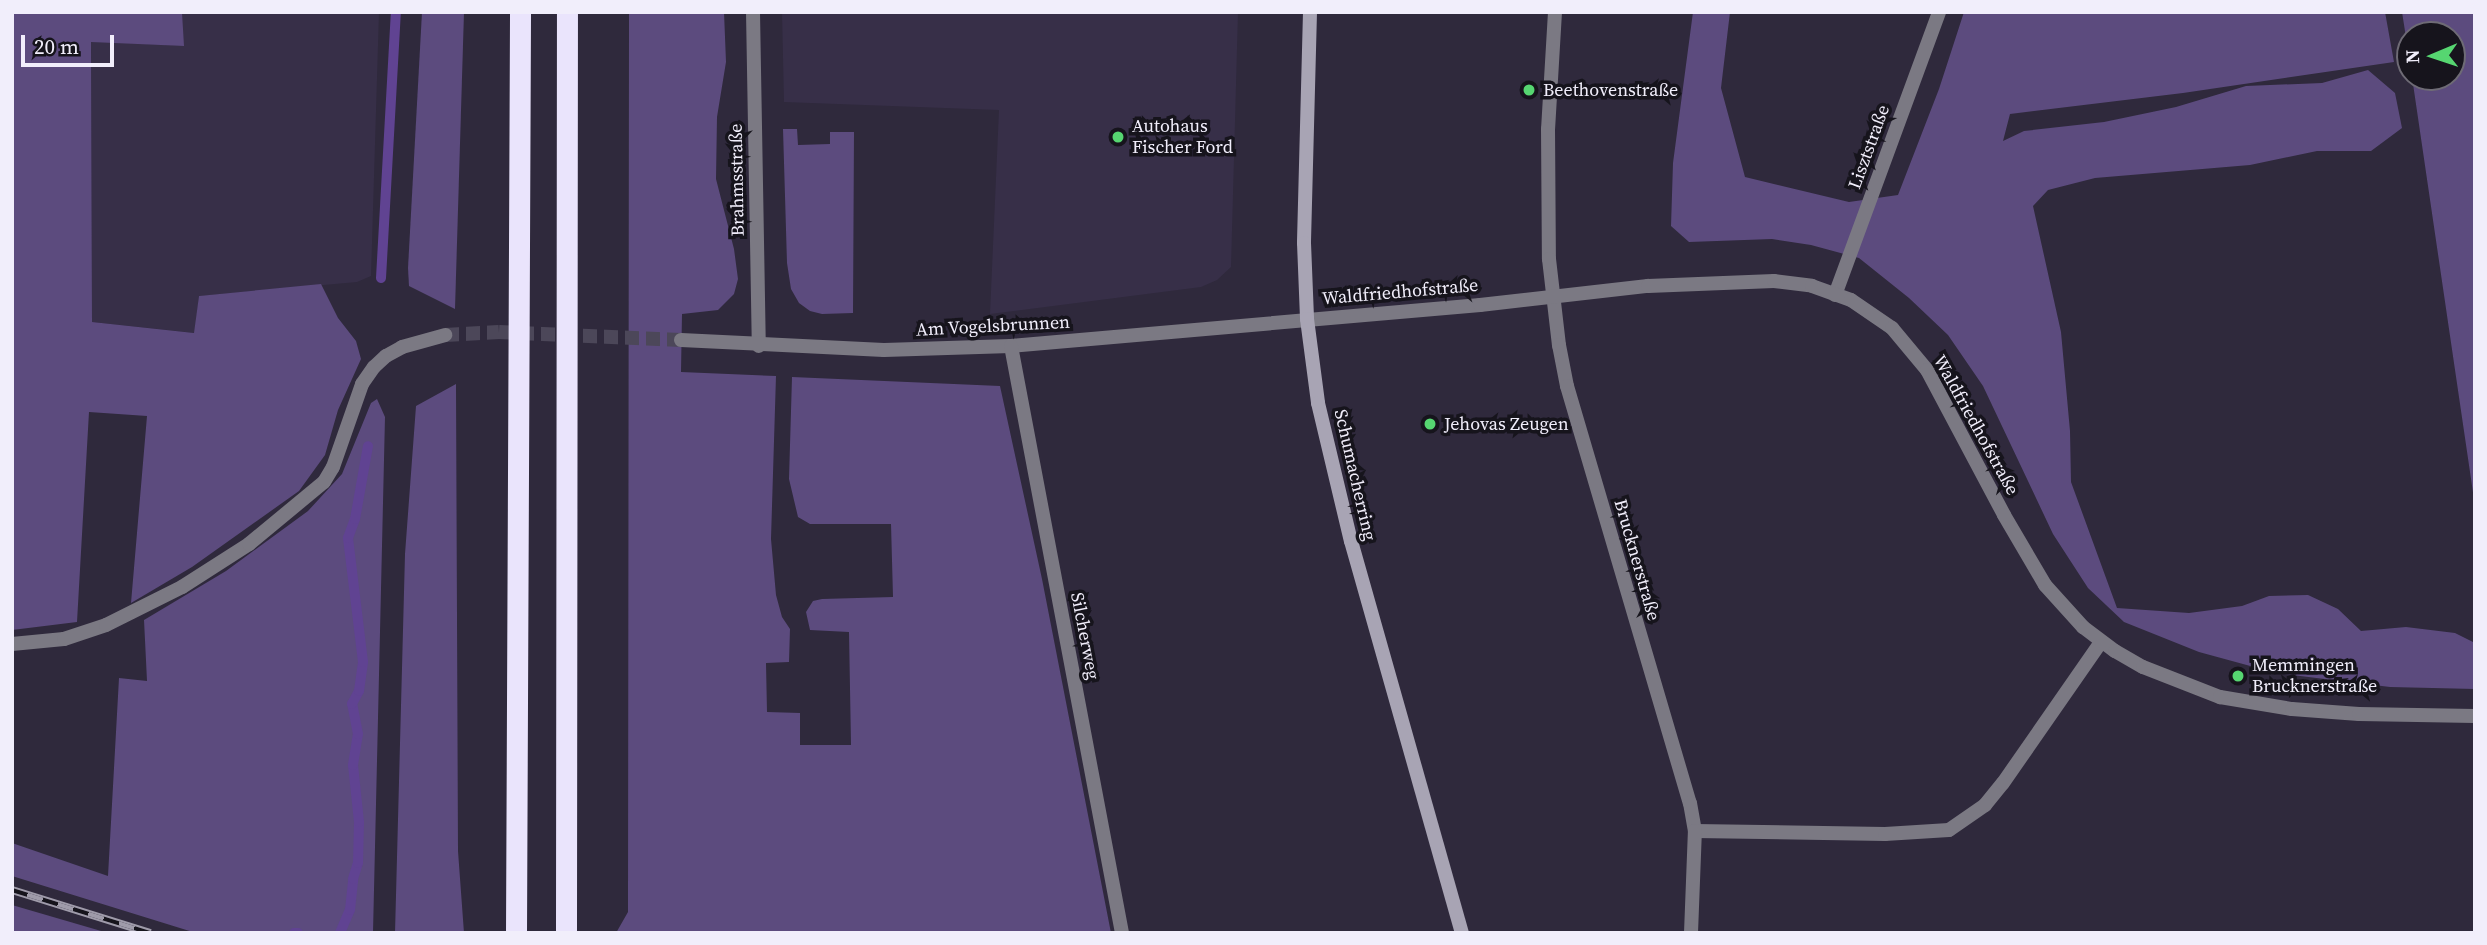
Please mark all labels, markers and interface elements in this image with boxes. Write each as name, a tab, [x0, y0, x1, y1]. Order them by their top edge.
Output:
scale bar	[24, 21, 117, 65]
north arrow	[2396, 21, 2466, 91]
text: 20 m	[34, 32, 79, 61]
text: N	[2399, 49, 2425, 64]
place label: Beethovenstraße	[1543, 79, 1678, 101]
marker: Beethovenstraße	[1521, 82, 1537, 98]
street label: Lisztstraße	[1844, 102, 1894, 192]
place label: Autohaus Fischer Ford	[1132, 116, 1233, 158]
street label: Brahmsstraße	[725, 123, 749, 237]
marker: Autohaus Fischer Ford	[1110, 129, 1126, 145]
street label: Waldfriedhofstraße	[1321, 274, 1479, 310]
street label: Am Vogelsbrunnen	[915, 311, 1071, 341]
street label: Waldfriedhofstraße	[1929, 351, 2023, 499]
street label: Schumacherring	[1329, 407, 1381, 543]
place label: Jehovas Zeugen	[1444, 413, 1569, 435]
marker: Jehovas Zeugen	[1422, 416, 1438, 432]
street label: Brucknerstraße	[1609, 497, 1665, 623]
street label: Silcherweg	[1066, 591, 1104, 681]
place label: Memmingen Brucknerstraße	[2252, 655, 2377, 698]
marker: Memmingen Brucknerstraße	[2230, 668, 2246, 684]

